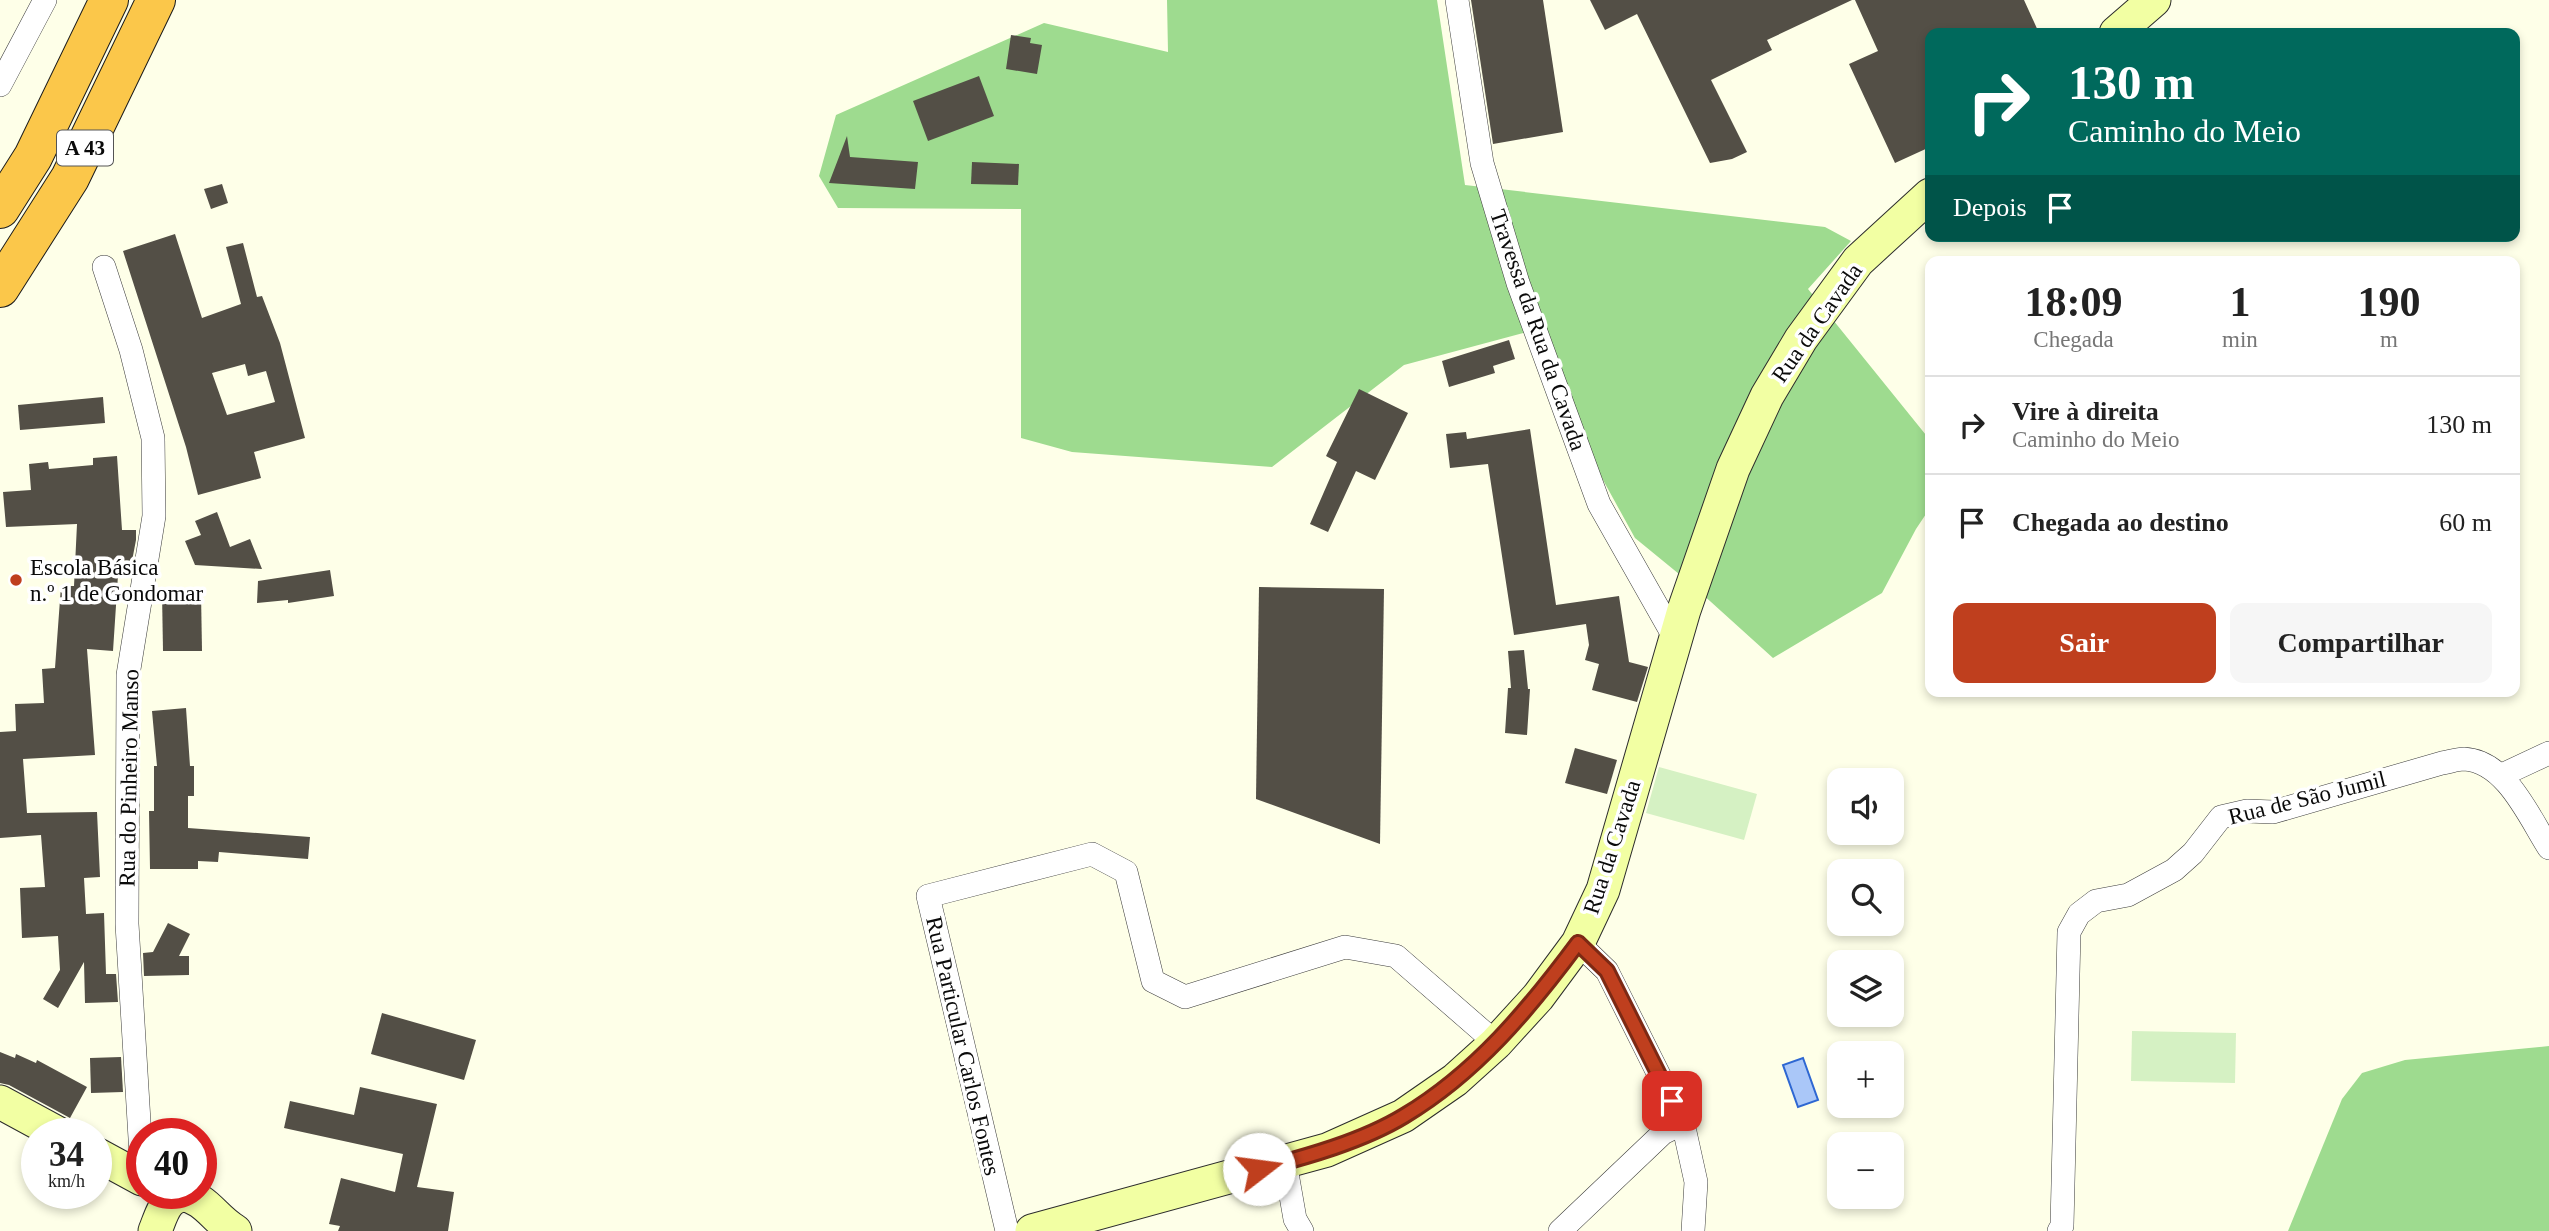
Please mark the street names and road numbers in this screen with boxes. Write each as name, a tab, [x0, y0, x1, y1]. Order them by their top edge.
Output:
road number: A 43	[57, 130, 113, 166]
street label: Travessa da Rua da Cavada	[1485, 206, 1591, 454]
street label: Rua da Cavada	[1767, 259, 1867, 387]
street label: Rua do Pinheiro Manso	[115, 669, 143, 887]
street label: Rua de São Jumil	[2226, 766, 2388, 830]
street label: Rua da Cavada	[1579, 777, 1645, 917]
street label: Rua Particular Carlos Fontes	[921, 914, 1005, 1178]

